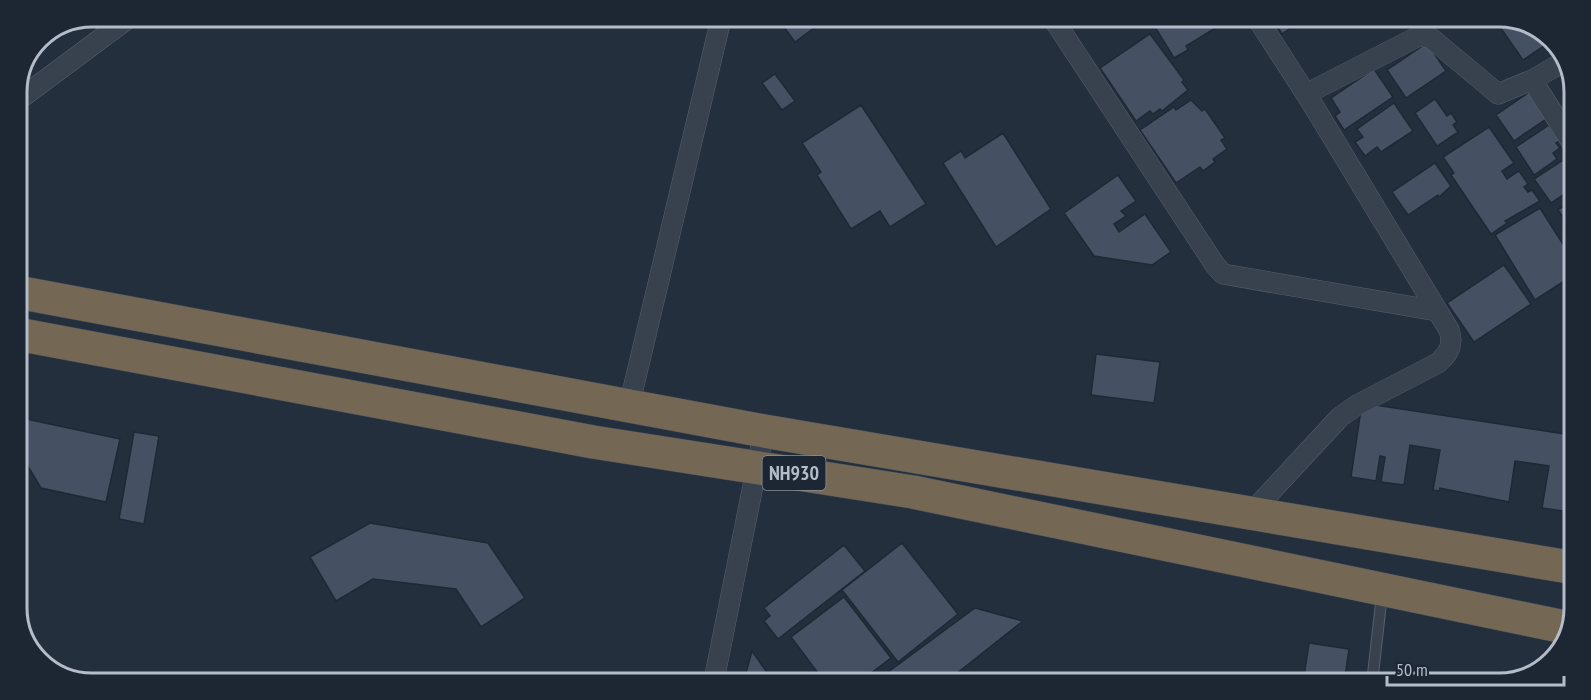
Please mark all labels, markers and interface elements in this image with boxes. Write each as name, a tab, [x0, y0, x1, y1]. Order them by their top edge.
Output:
road number: NH930	[762, 456, 826, 490]
scale bar	[1387, 649, 1564, 687]
text: 50 m	[1396, 658, 1428, 681]

